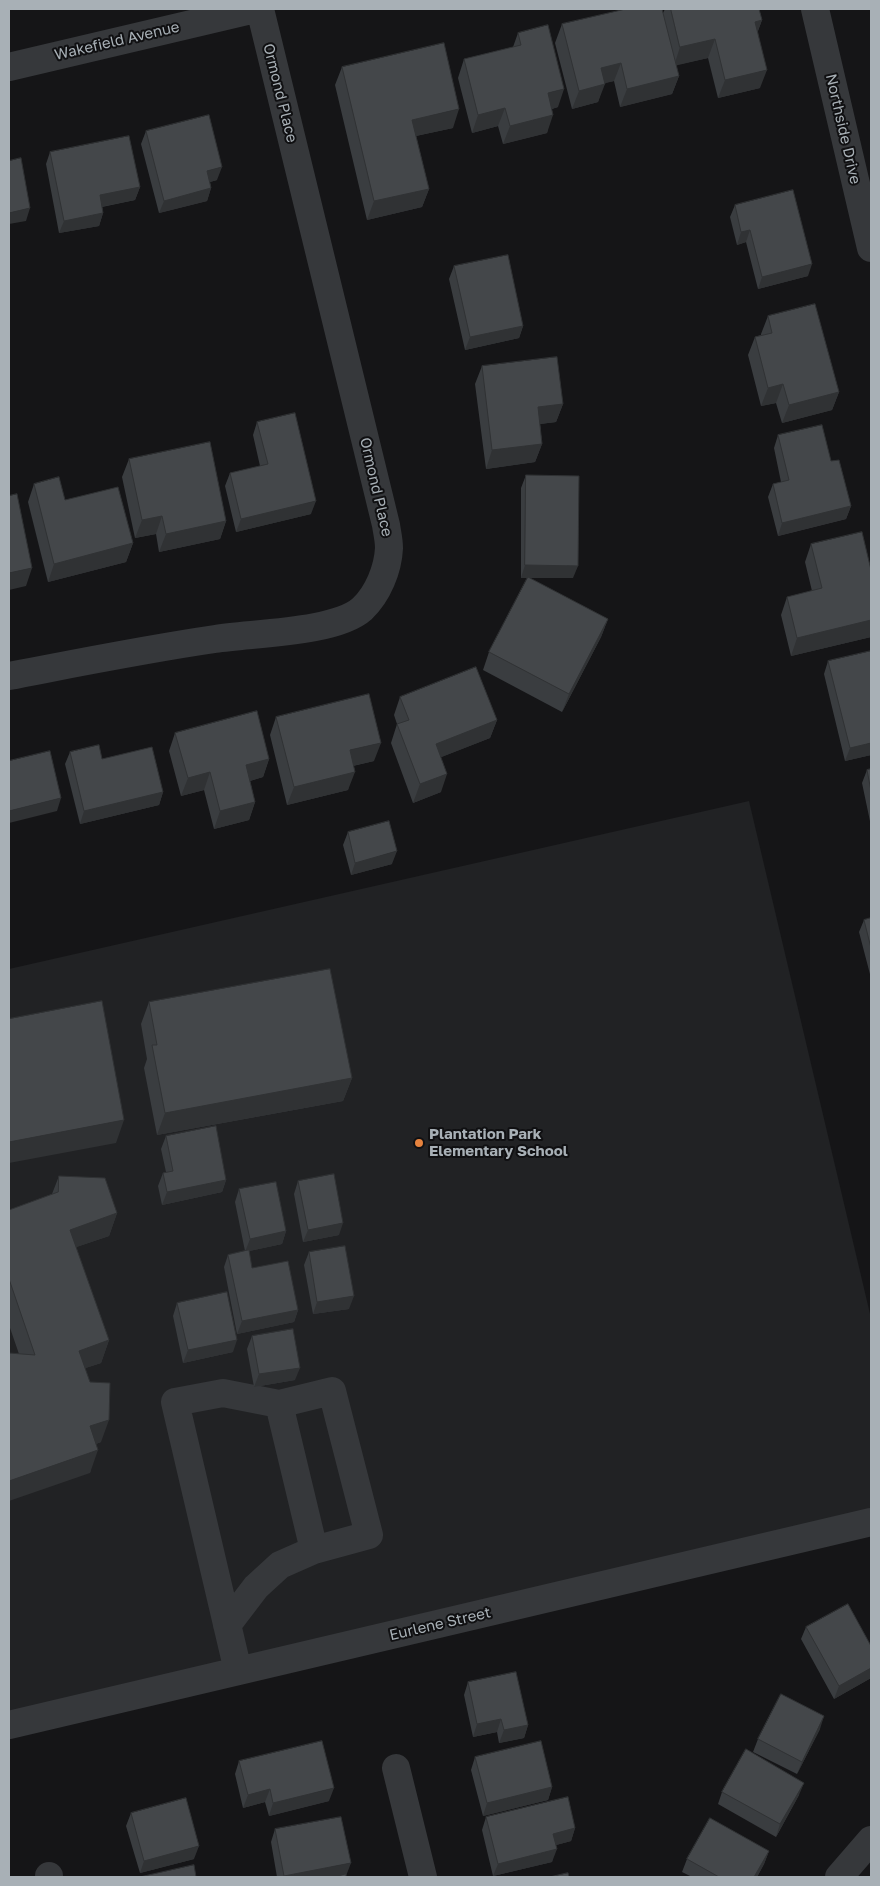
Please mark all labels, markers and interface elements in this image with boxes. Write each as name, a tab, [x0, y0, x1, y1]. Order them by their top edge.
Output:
street label: Wakefield Avenue	[53, 18, 181, 64]
street label: Ormond Place	[259, 42, 301, 144]
street label: Northside Drive	[822, 72, 864, 186]
street label: Ormond Place	[356, 436, 396, 538]
place label: Plantation Park Elementary School	[429, 1125, 568, 1160]
marker: Plantation Park Elementary School	[413, 1137, 425, 1149]
street label: Eurlene Street	[388, 1604, 492, 1644]

